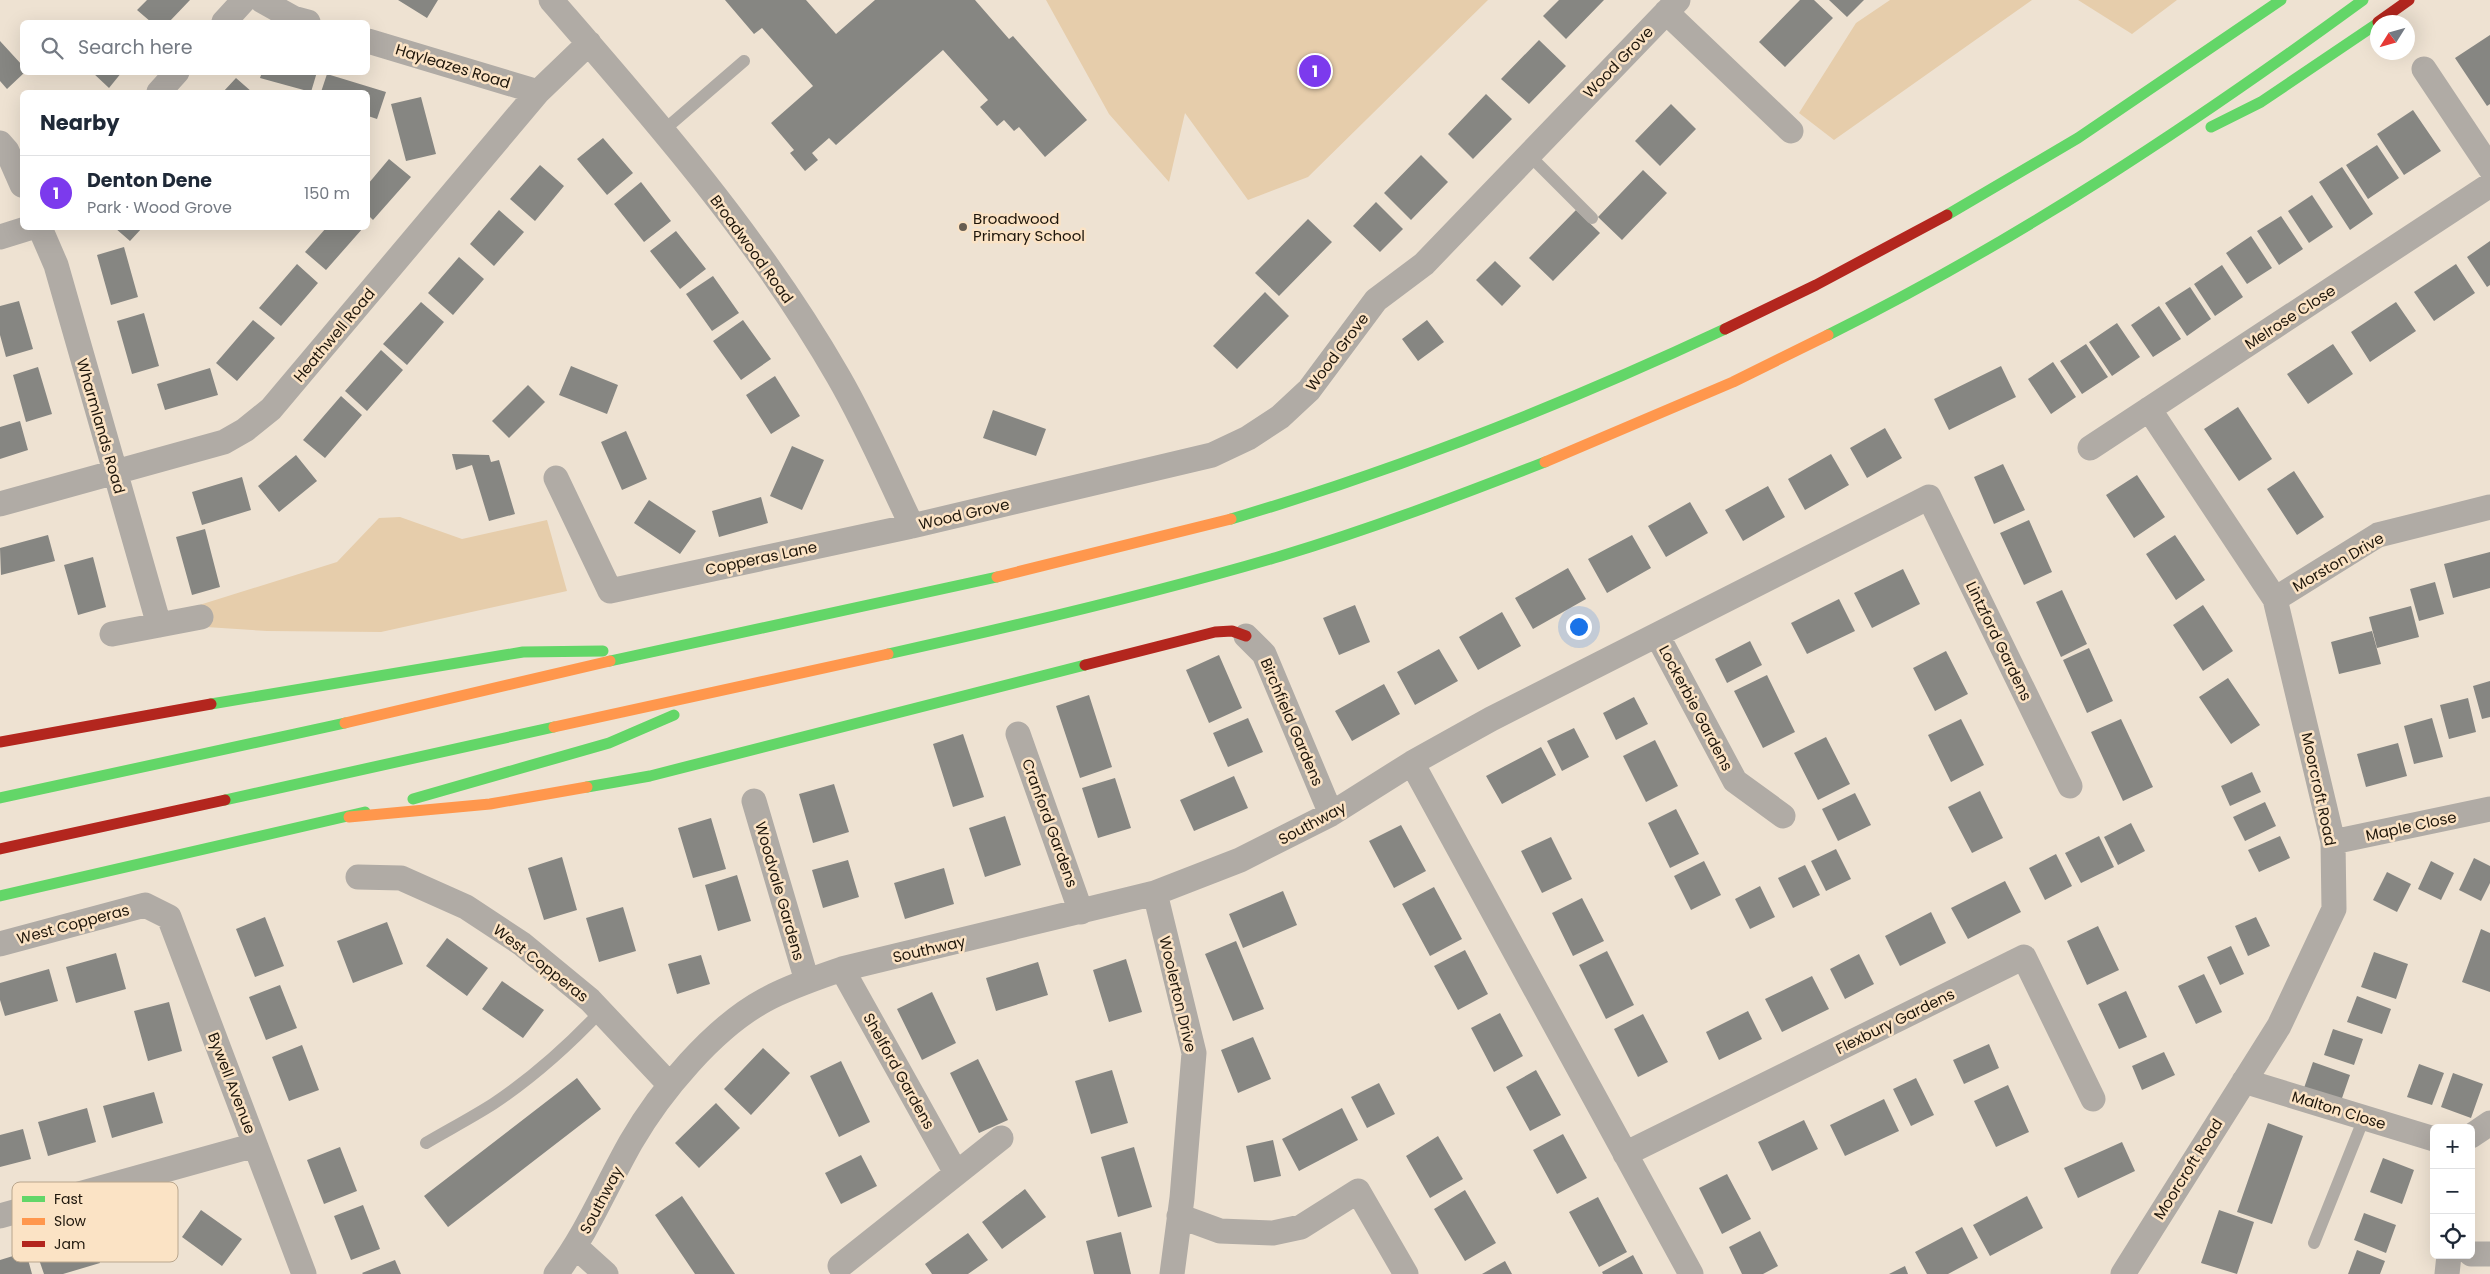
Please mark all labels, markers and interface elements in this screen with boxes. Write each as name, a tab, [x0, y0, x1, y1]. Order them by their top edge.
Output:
north arrow	[2370, 15, 2415, 60]
search box	[20, 20, 370, 75]
street label: Wood Grove	[1578, 21, 1658, 103]
icon: search	[38, 34, 66, 62]
text: Search here	[78, 34, 192, 61]
street label: Hayleazes Road	[393, 39, 513, 93]
pin: 1	[1299, 52, 1331, 90]
text: Nearby	[40, 108, 120, 137]
text: Denton Dene	[87, 167, 212, 194]
text: 1	[53, 182, 59, 205]
text: 150 m	[304, 182, 350, 205]
street label: Broadwood Road	[705, 191, 799, 307]
text: Park · Wood Grove	[87, 196, 232, 219]
place label: Broadwood Primary School	[973, 208, 1085, 246]
marker: Broadwood Primary School	[957, 221, 969, 233]
street label: Melrose Close	[2241, 280, 2339, 354]
street label: Heathwell Road	[288, 283, 380, 387]
street label: Wood Grove	[1301, 309, 1373, 395]
street label: Wharmlands Road	[72, 356, 130, 496]
street label: Wood Grove	[917, 493, 1011, 535]
street label: Morston Drive	[2288, 527, 2388, 597]
street label: Copperas Lane	[703, 536, 819, 580]
street label: Lintzford Gardens	[1961, 578, 2037, 704]
your location	[1566, 614, 1592, 640]
street label: Lockerbie Gardens	[1654, 642, 1738, 775]
street label: Birchfield Gardens	[1256, 655, 1329, 789]
street label: Moorcroft Road	[2297, 730, 2341, 848]
street label: Cranford Gardens	[1017, 756, 1083, 890]
street label: Southway	[1274, 796, 1350, 850]
street label: Maple Close	[2364, 806, 2458, 846]
street label: Woodvale Gardens	[750, 819, 810, 963]
street label: West Copperas	[14, 899, 132, 949]
street label: West Copperas	[489, 919, 593, 1007]
street label: Southway	[891, 930, 968, 968]
street label: Woolerton Drive	[1154, 934, 1202, 1054]
street label: Flexbury Gardens	[1832, 983, 1958, 1059]
street label: Shelford Gardens	[858, 1009, 940, 1133]
street label: Bywell Avenue	[203, 1029, 261, 1137]
street label: Malton Close	[2289, 1086, 2389, 1134]
street label: Moorcroft Road	[2149, 1114, 2227, 1224]
map controls	[2430, 1124, 2475, 1259]
button: +	[2430, 1124, 2475, 1169]
street label: Southway	[574, 1162, 628, 1238]
button: −	[2430, 1169, 2475, 1214]
legend	[12, 1182, 178, 1262]
text: Fast	[54, 1189, 83, 1209]
text: Slow	[54, 1211, 87, 1231]
button: locate	[2430, 1214, 2475, 1259]
text: Jam	[54, 1234, 85, 1254]

